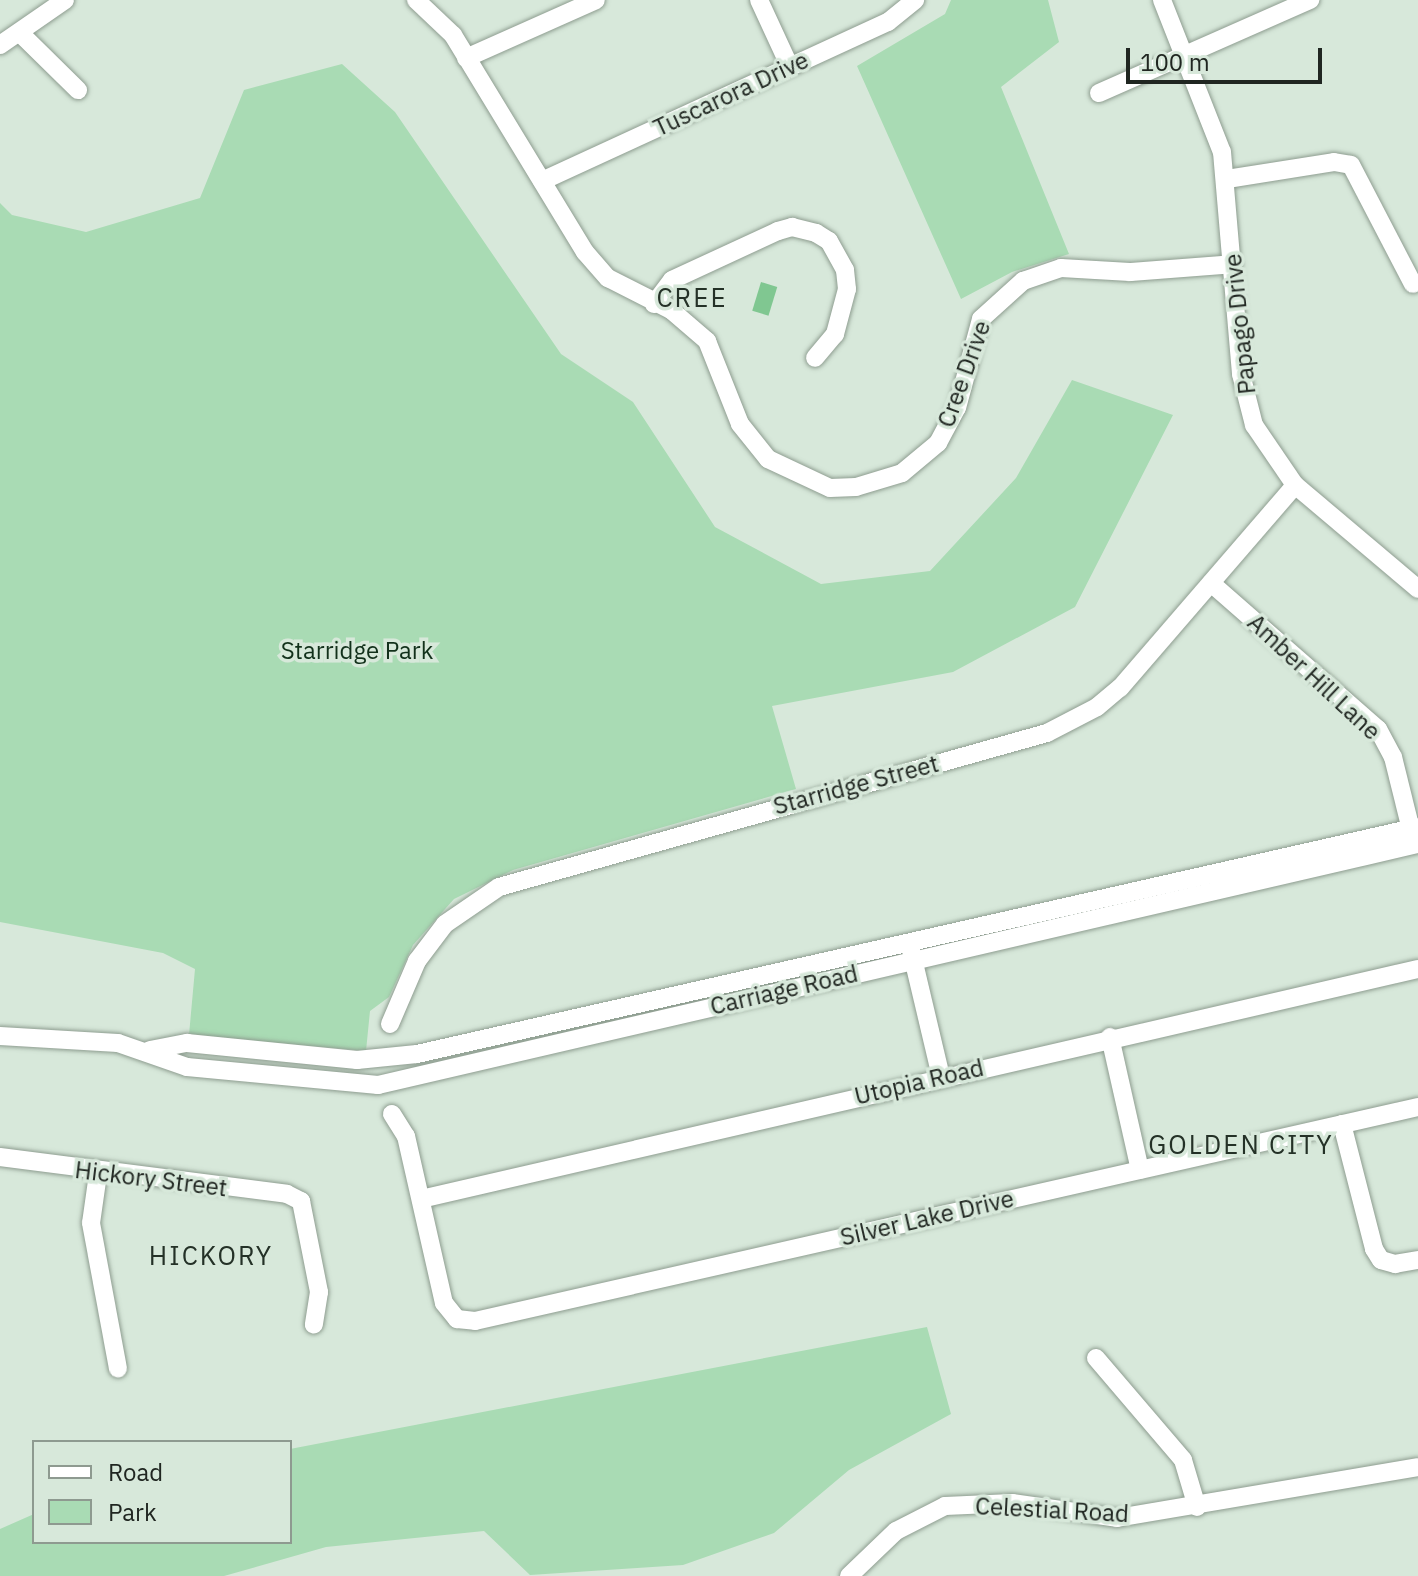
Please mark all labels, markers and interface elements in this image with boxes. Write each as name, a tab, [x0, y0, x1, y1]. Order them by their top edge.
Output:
scale bar	[1130, 32, 1326, 82]
street label: Tuscarora Drive	[649, 45, 813, 143]
text: 100 m	[1140, 46, 1210, 78]
street label: Papago Drive	[1218, 252, 1262, 396]
district label: CREE	[656, 282, 728, 314]
street label: Cree Drive	[931, 317, 997, 431]
street label: Amber Hill Lane	[1242, 608, 1386, 746]
park label: Starridge Park	[281, 637, 433, 665]
street label: Starridge Street	[770, 749, 942, 821]
street label: Carriage Road	[707, 959, 861, 1021]
street label: Utopia Road	[852, 1053, 986, 1111]
district label: GOLDEN CITY	[1148, 1129, 1334, 1161]
street label: Hickory Street	[73, 1155, 229, 1203]
street label: Silver Lake Drive	[837, 1184, 1017, 1252]
district label: HICKORY	[149, 1240, 273, 1272]
legend	[32, 1440, 292, 1544]
text: Road	[108, 1456, 163, 1488]
street label: Celestial Road	[974, 1492, 1130, 1528]
text: Park	[108, 1496, 157, 1528]

